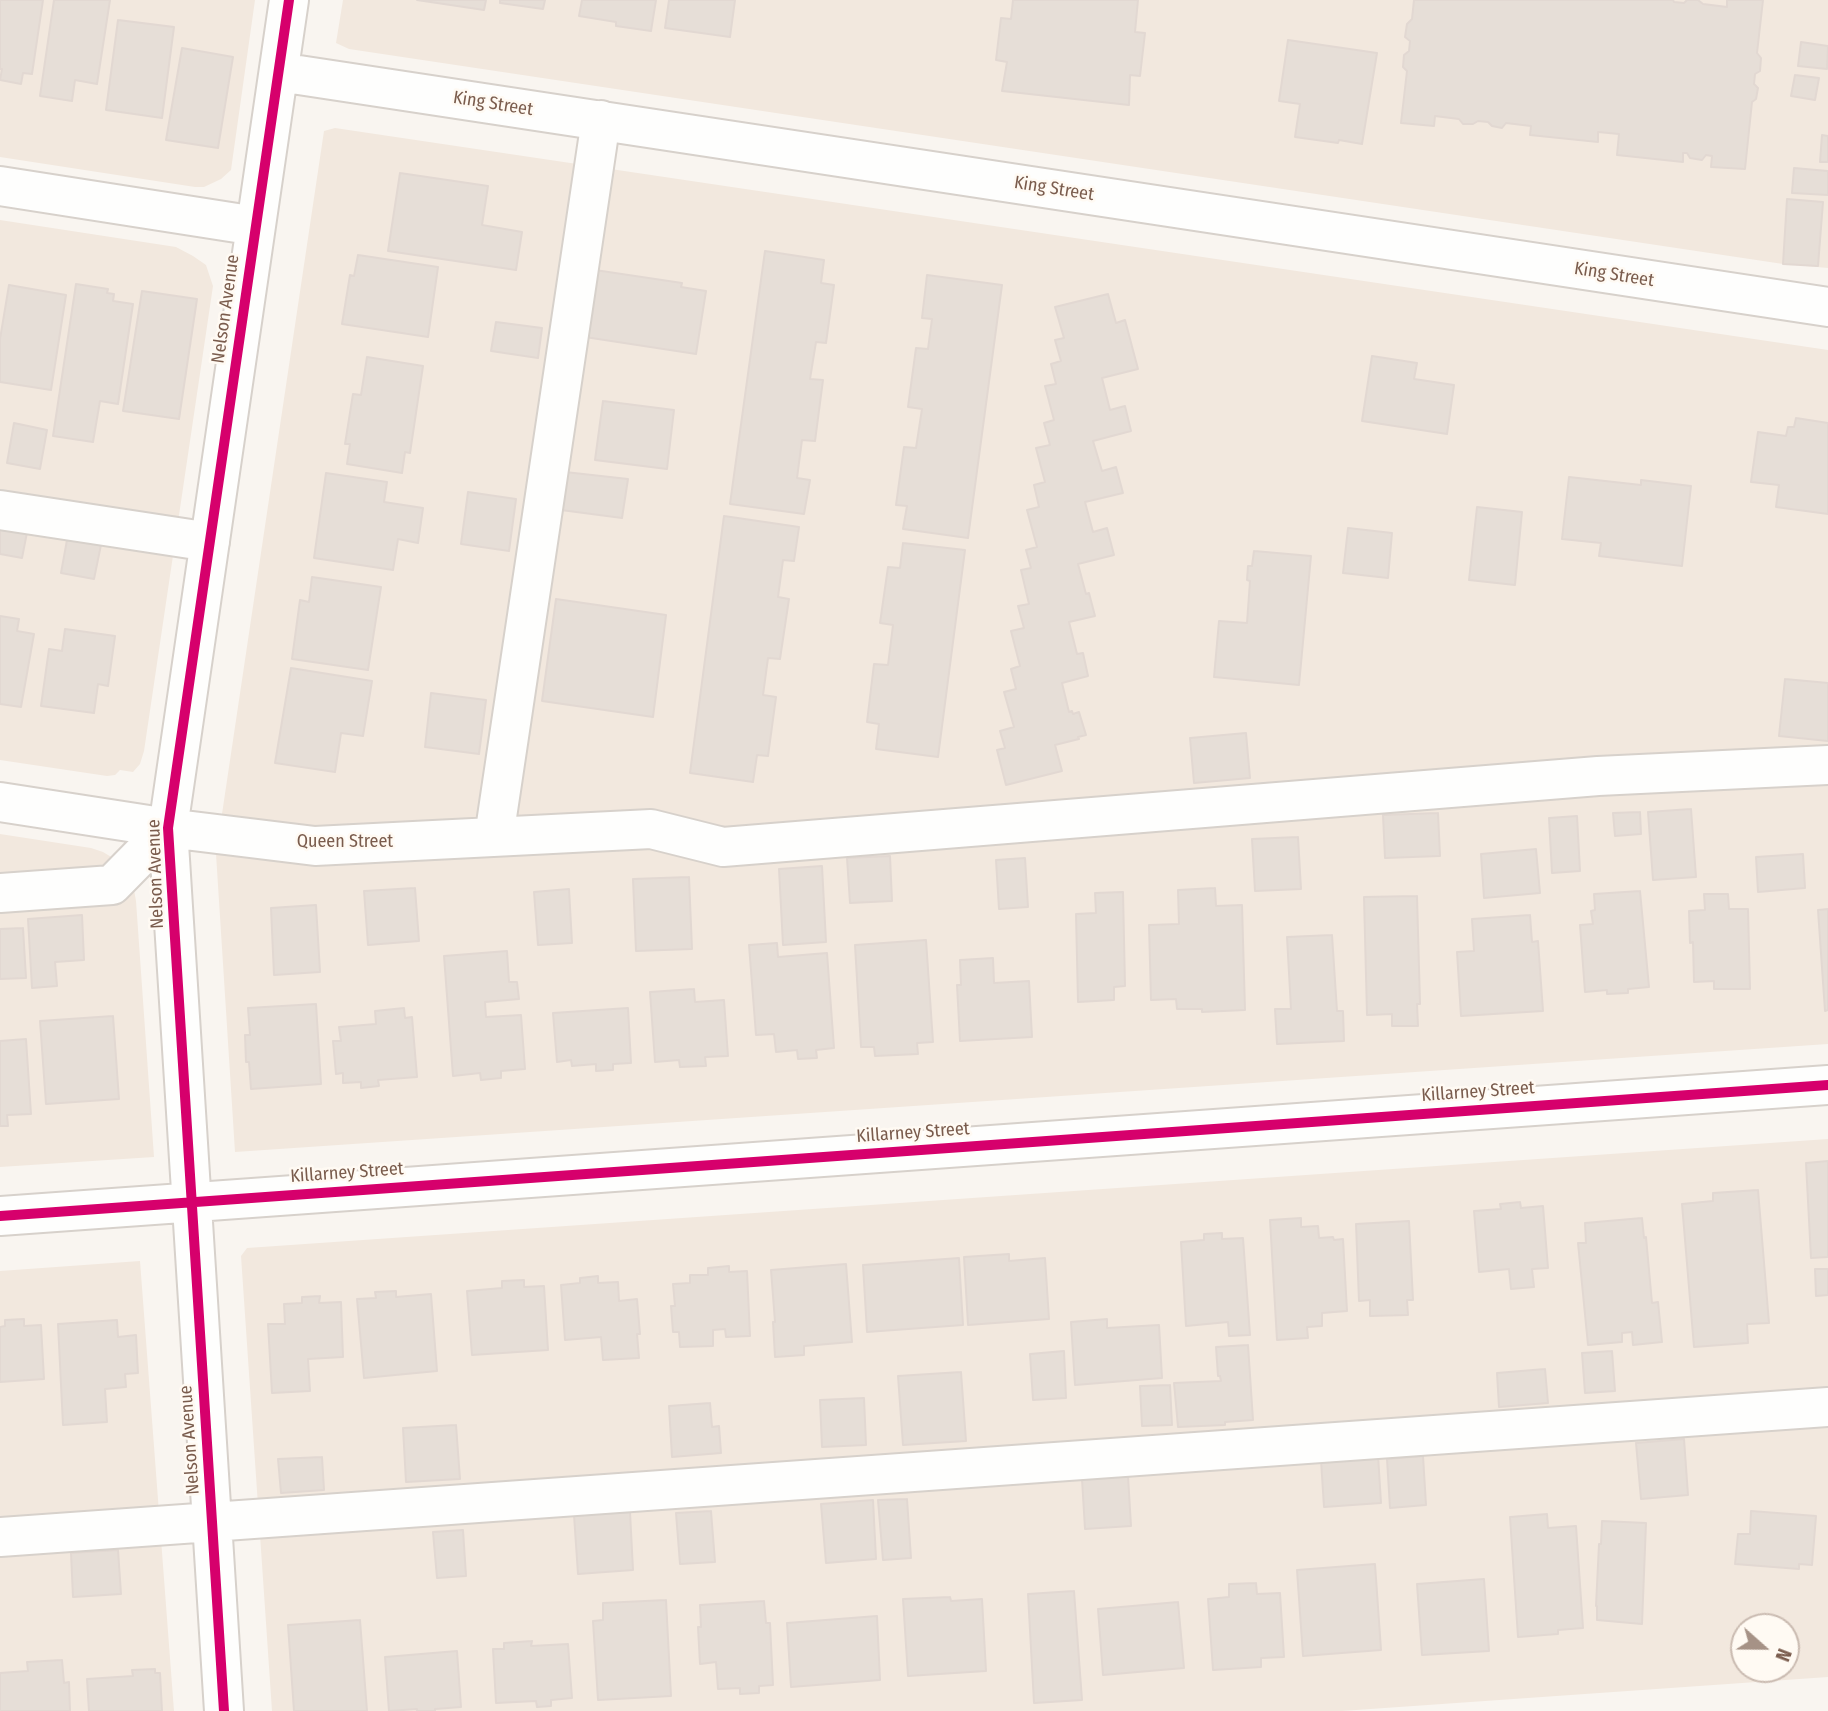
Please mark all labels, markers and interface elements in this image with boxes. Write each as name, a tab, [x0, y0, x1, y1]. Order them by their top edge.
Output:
street label: King Street	[452, 87, 534, 121]
street label: King Street	[1013, 172, 1095, 206]
street label: Nelson Avenue	[208, 253, 244, 365]
street label: King Street	[1573, 258, 1655, 292]
street label: Nelson Avenue	[143, 819, 169, 929]
street label: Queen Street	[297, 831, 393, 853]
street label: Killarney Street	[1421, 1077, 1535, 1107]
street label: Killarney Street	[856, 1118, 970, 1148]
street label: Killarney Street	[290, 1158, 404, 1188]
street label: Nelson Avenue	[175, 1385, 205, 1495]
north arrow	[1730, 1613, 1800, 1683]
text: N	[1770, 1646, 1796, 1664]

